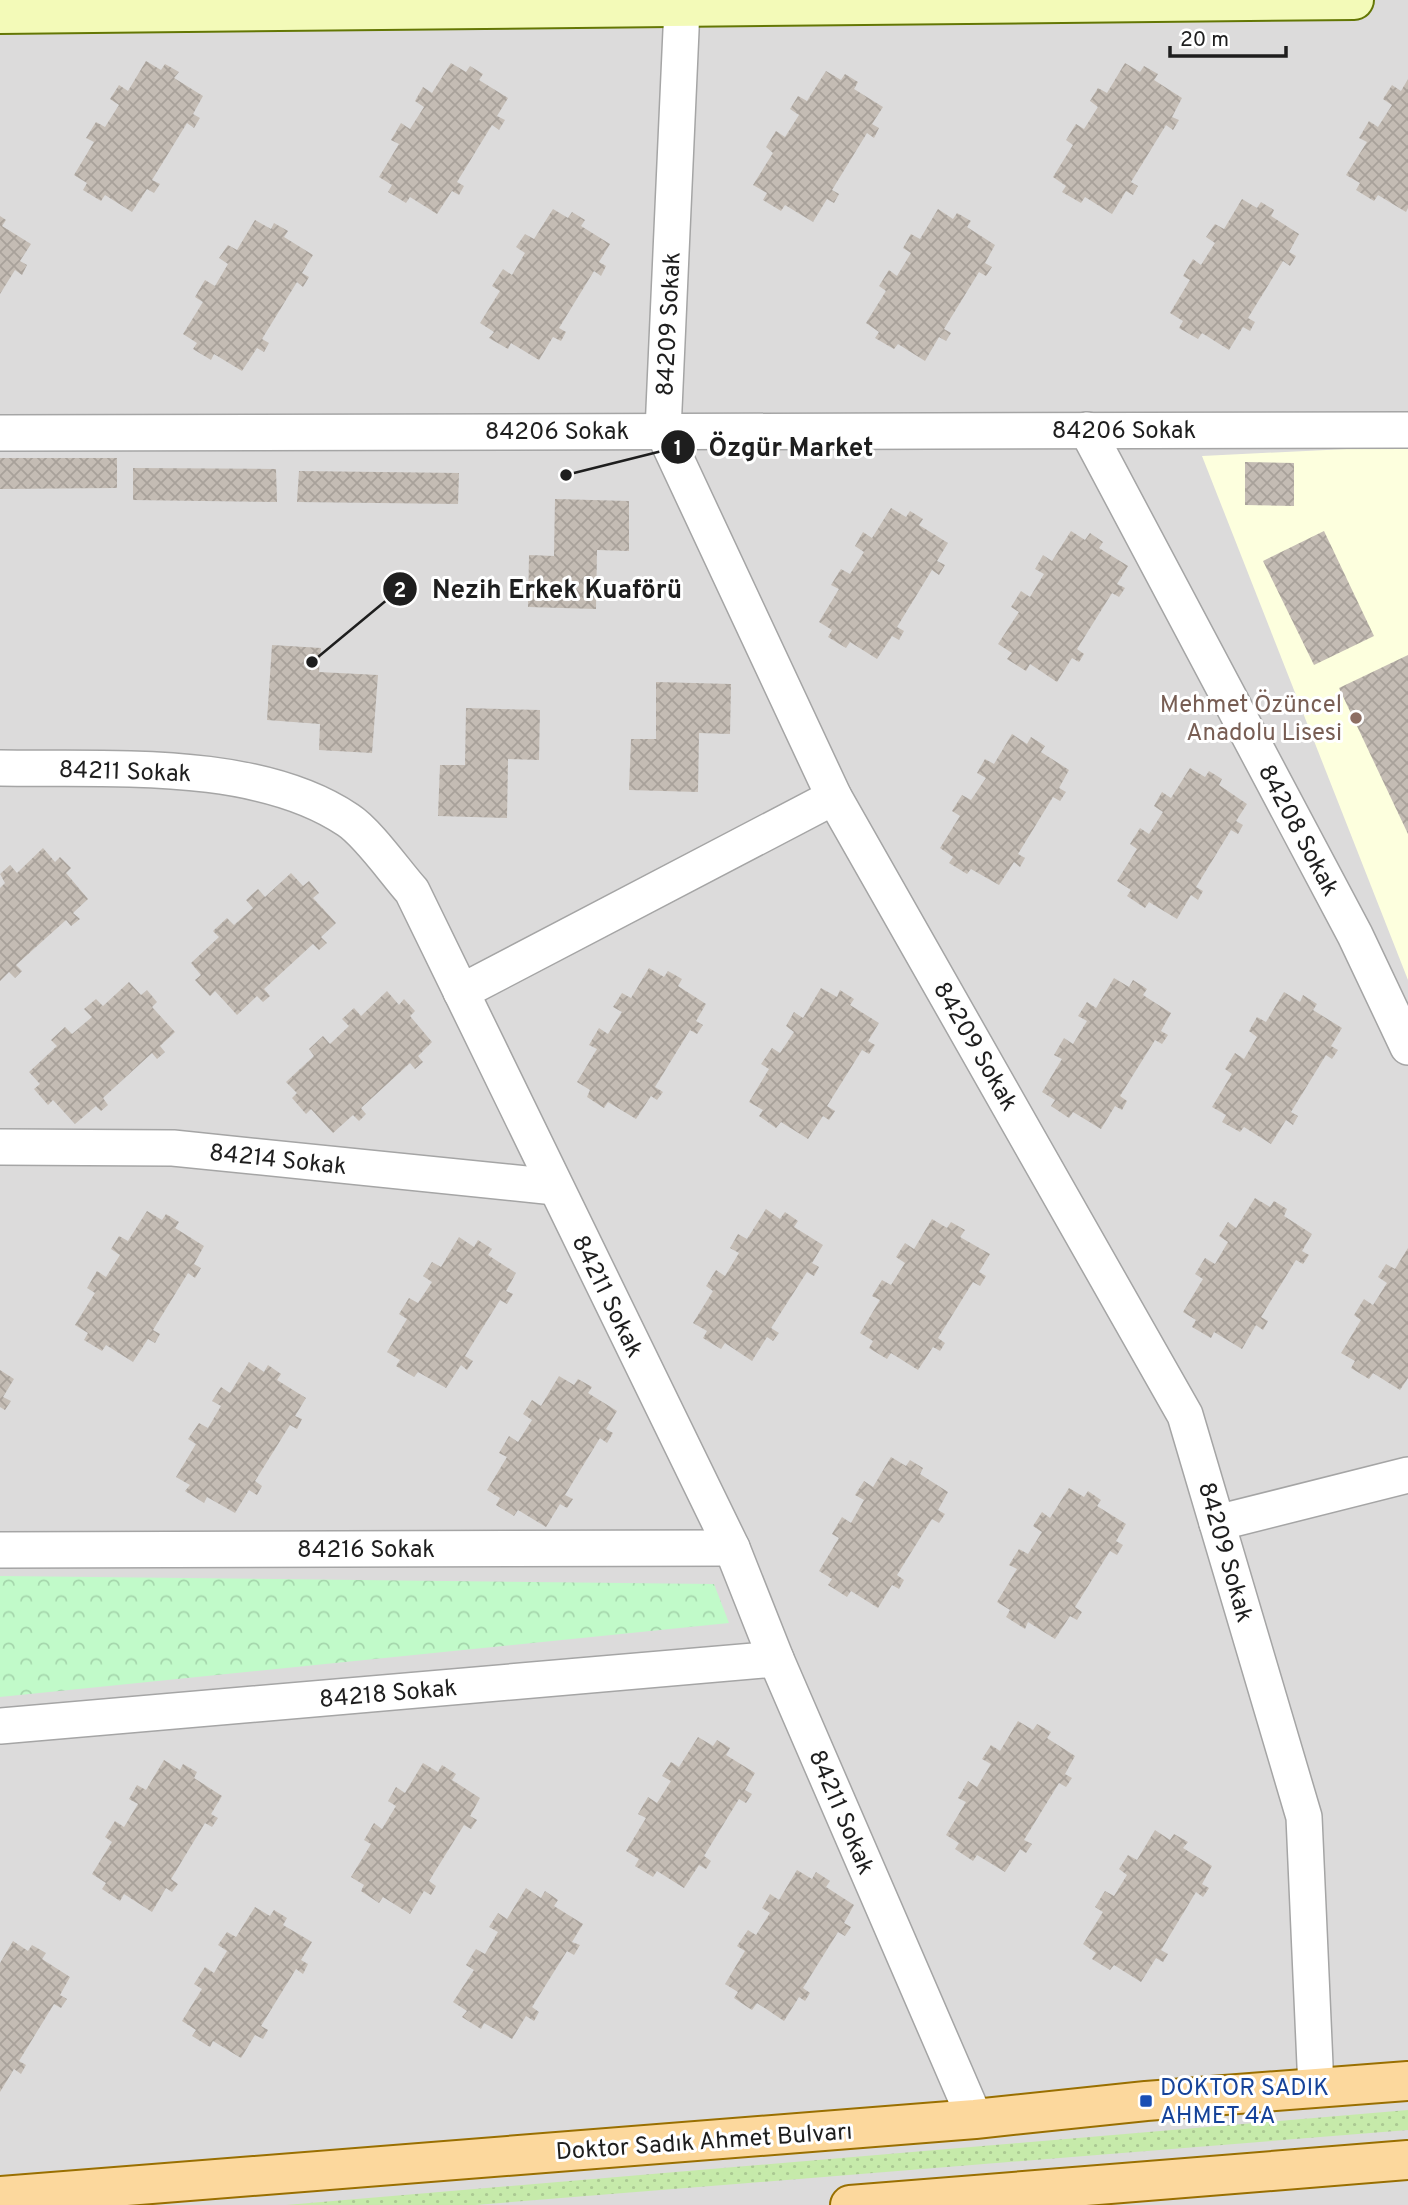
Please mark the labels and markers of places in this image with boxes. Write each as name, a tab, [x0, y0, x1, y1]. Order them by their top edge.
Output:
callout: Özgür Market	[660, 424, 888, 471]
callout: Nezih Erkek Kuaförü	[383, 566, 696, 613]
place label: Mehmet Özüncel Anadolu Lisesi	[1160, 689, 1342, 749]
marker: Mehmet Özüncel Anadolu Lisesi	[1348, 710, 1364, 726]
place label: DOKTOR SADIK AHMET 4A	[1160, 2074, 1329, 2132]
marker: DOKTOR SADIK AHMET 4A	[1138, 2093, 1154, 2109]

